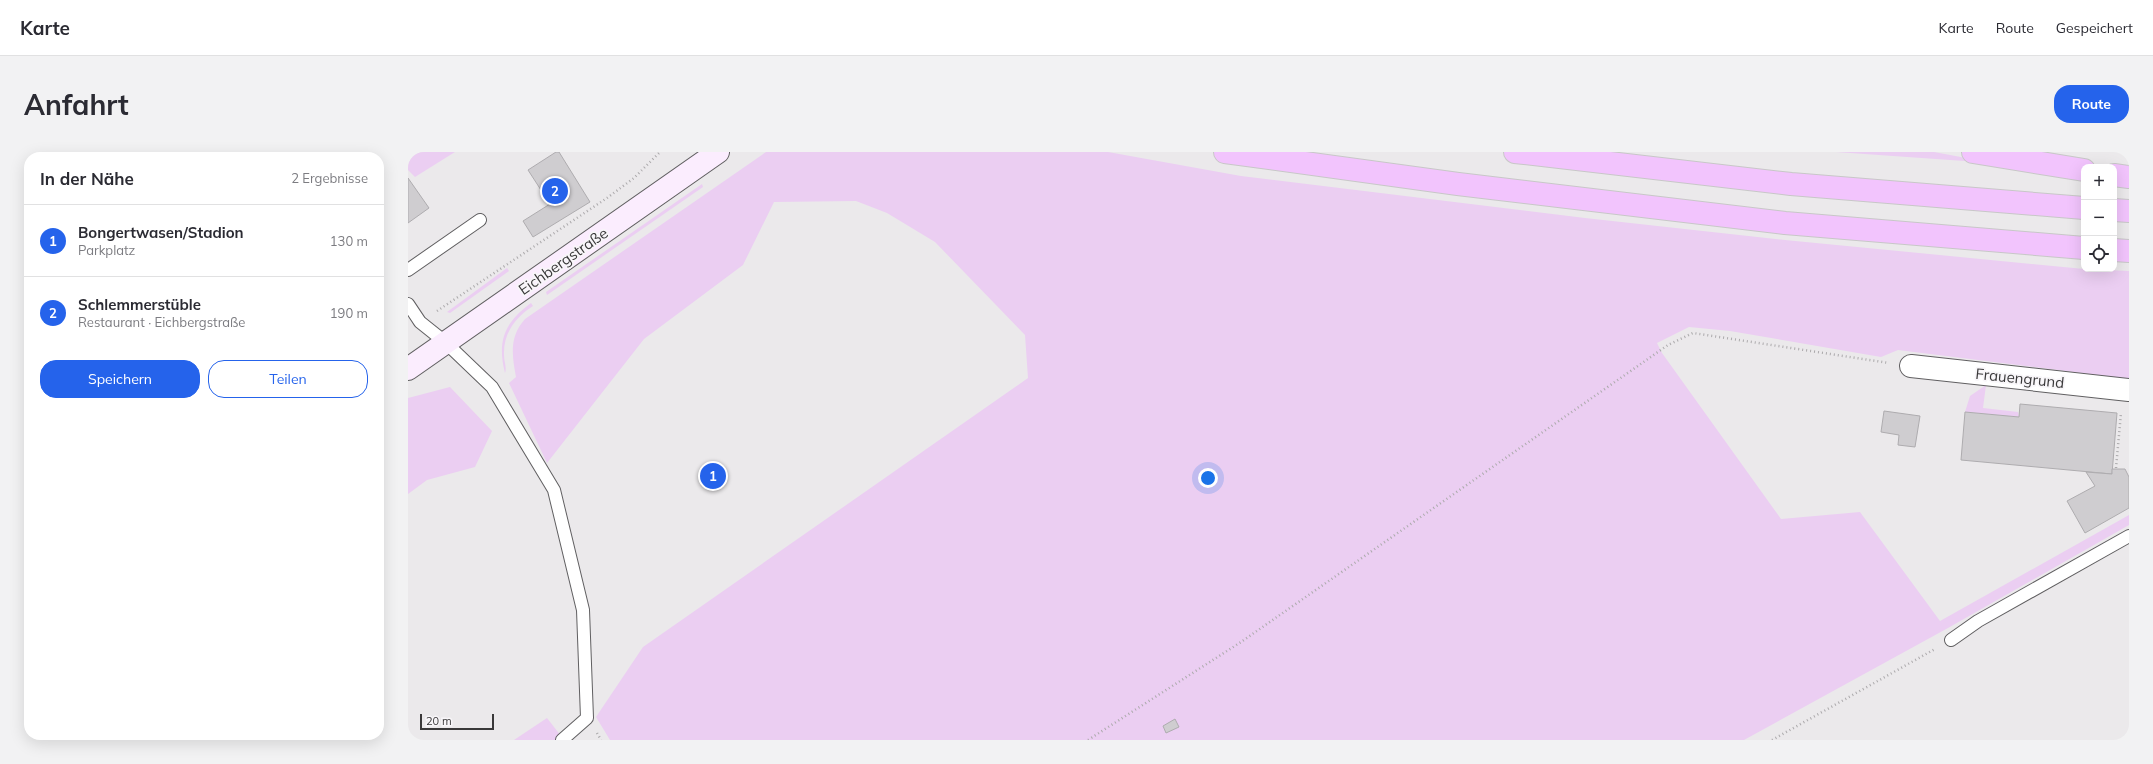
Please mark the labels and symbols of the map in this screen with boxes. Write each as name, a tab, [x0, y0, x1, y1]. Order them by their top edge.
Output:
pin: 2	[542, 176, 568, 206]
street label: Eichbergstraße	[515, 223, 611, 299]
street label: Frauengrund	[1975, 364, 2065, 392]
pin: 1	[700, 461, 726, 491]
your location	[1198, 468, 1218, 488]
scale bar	[420, 712, 494, 731]

